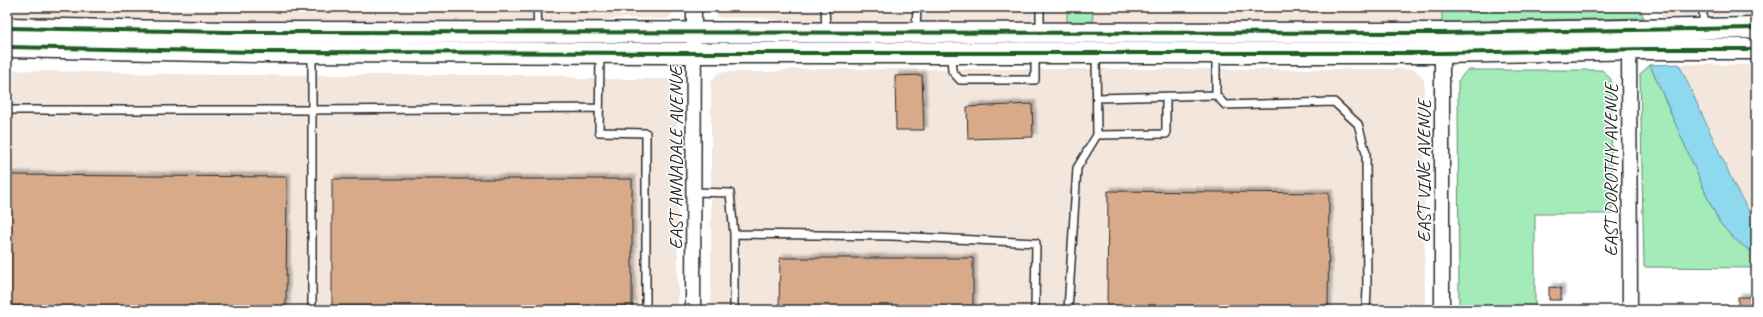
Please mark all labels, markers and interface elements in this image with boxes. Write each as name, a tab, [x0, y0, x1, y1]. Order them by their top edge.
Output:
street label: EAST ANNADALE AVENUE	[664, 64, 688, 249]
street label: EAST DOROTHY AVENUE	[1599, 81, 1623, 257]
street label: EAST VINE AVENUE	[1412, 97, 1436, 242]

